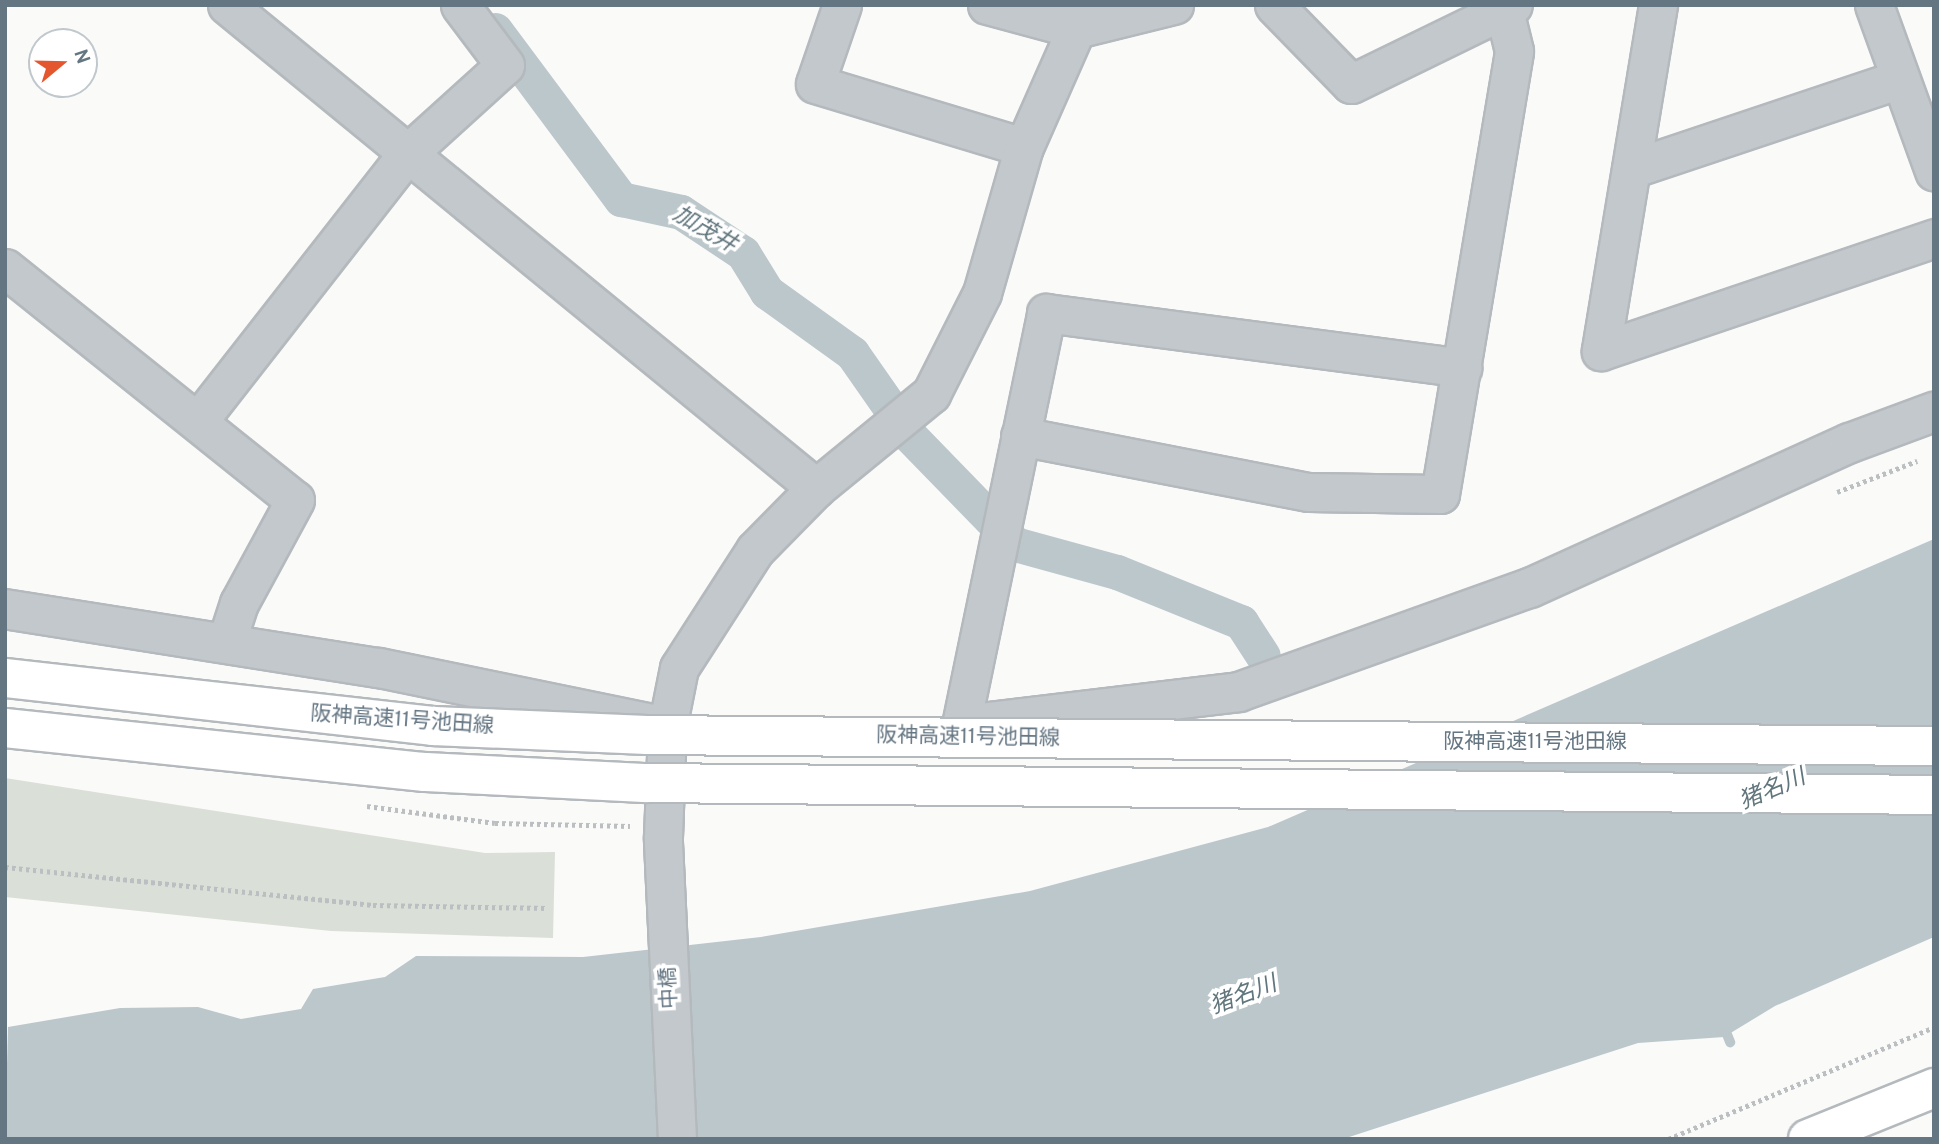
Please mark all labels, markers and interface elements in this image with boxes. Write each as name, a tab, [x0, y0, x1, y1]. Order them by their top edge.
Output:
north arrow	[28, 28, 98, 98]
text: N	[67, 46, 95, 67]
water label: 加茂井	[667, 202, 741, 260]
street label: 阪神高速11号池田線	[310, 702, 494, 740]
street label: 阪神高速11号池田線	[876, 724, 1060, 752]
street label: 阪神高速11号池田線	[1443, 730, 1627, 756]
water label: 猪名川	[1736, 765, 1810, 817]
street label: 中橋	[656, 966, 684, 1010]
water label: 猪名川	[1207, 972, 1281, 1022]

